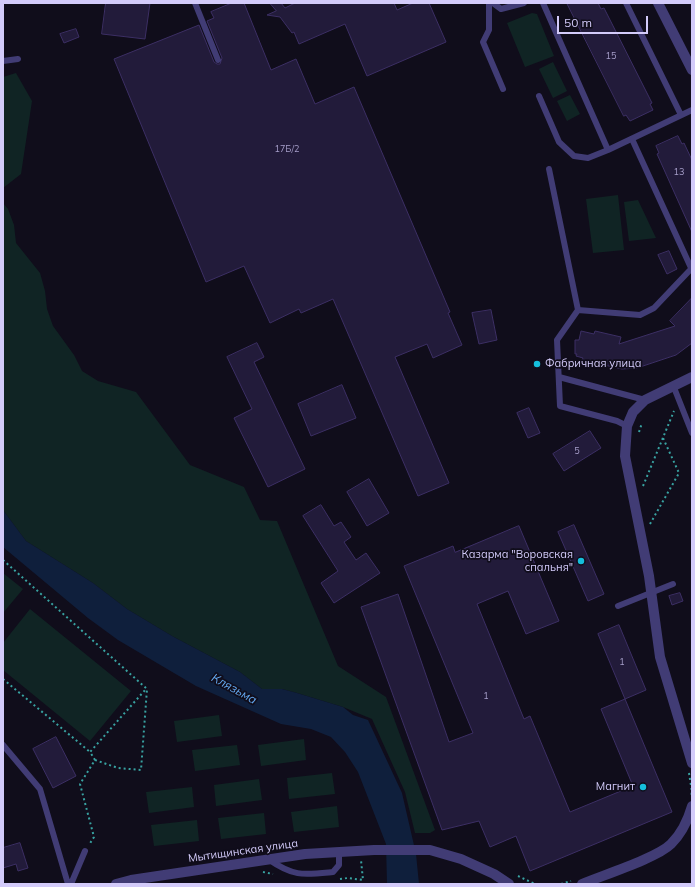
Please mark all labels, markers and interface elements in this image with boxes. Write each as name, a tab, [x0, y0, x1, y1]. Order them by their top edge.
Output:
scale bar	[559, 8, 650, 34]
text: 50 m	[564, 15, 592, 30]
house number: 15	[606, 51, 616, 61]
house number: 17Б/2	[275, 144, 299, 154]
house number: 13	[674, 167, 684, 177]
place label: Фабричная улица	[545, 357, 641, 371]
marker: Фабричная улица	[532, 359, 542, 369]
house number: 5	[574, 446, 580, 456]
place label: Казарма "Воровская спальня"	[461, 548, 573, 574]
marker: Казарма "Воровская спальня"	[576, 556, 586, 566]
house number: 1	[619, 657, 625, 667]
water label: Клязьма	[209, 671, 259, 707]
house number: 1	[483, 691, 489, 701]
place label: Магнит	[596, 780, 635, 794]
marker: Магнит	[638, 782, 648, 792]
street label: Мытищинская улица	[187, 837, 299, 865]

